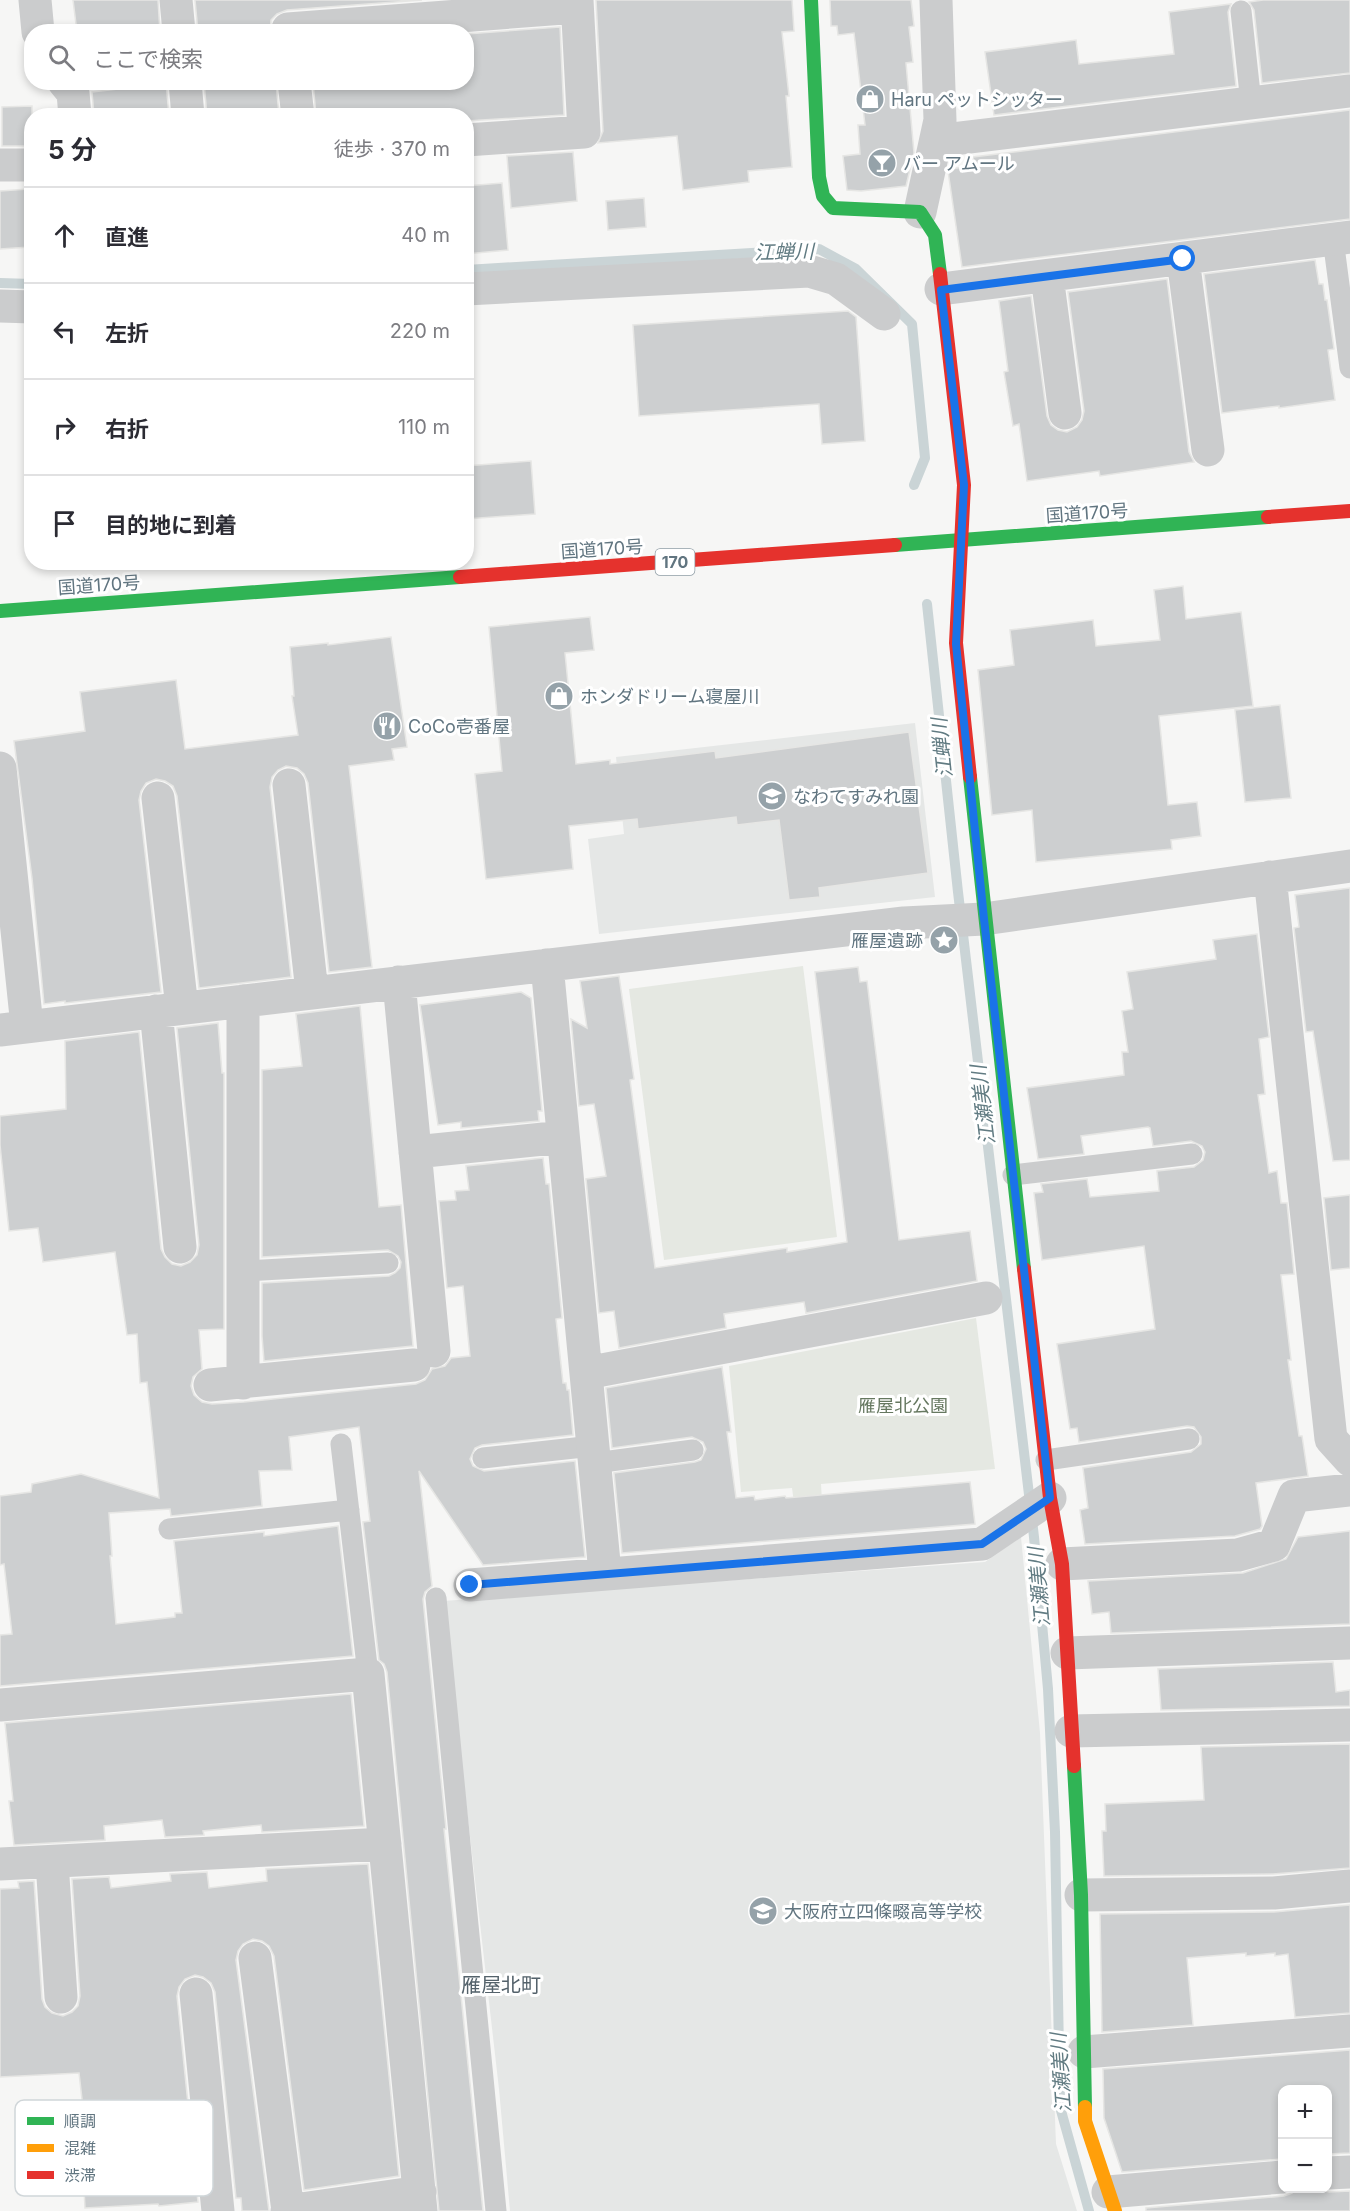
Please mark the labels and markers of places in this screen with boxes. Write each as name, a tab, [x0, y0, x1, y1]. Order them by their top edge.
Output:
shop icon: Haru ペットシッター	[854, 83, 886, 115]
place label: Haru ペットシッター	[891, 89, 1063, 110]
bar icon: バー アムール	[866, 147, 898, 179]
place label: バー アムール	[903, 153, 1015, 174]
shop icon: ホンダドリーム寝屋川	[543, 680, 575, 712]
place label: ホンダドリーム寝屋川	[580, 686, 759, 707]
restaurant icon: CoCo壱番屋	[371, 710, 403, 742]
place label: CoCo壱番屋	[408, 716, 510, 737]
school or university icon: なわてすみれ園	[756, 780, 788, 812]
place label: なわてすみれ園	[793, 786, 919, 807]
place icon: 雁屋遺跡	[928, 924, 960, 956]
place label: 雁屋遺跡	[851, 930, 923, 951]
school or university icon: 大阪府立四條畷高等学校	[747, 1895, 779, 1927]
place label: 大阪府立四條畷高等学校	[784, 1901, 982, 1922]

